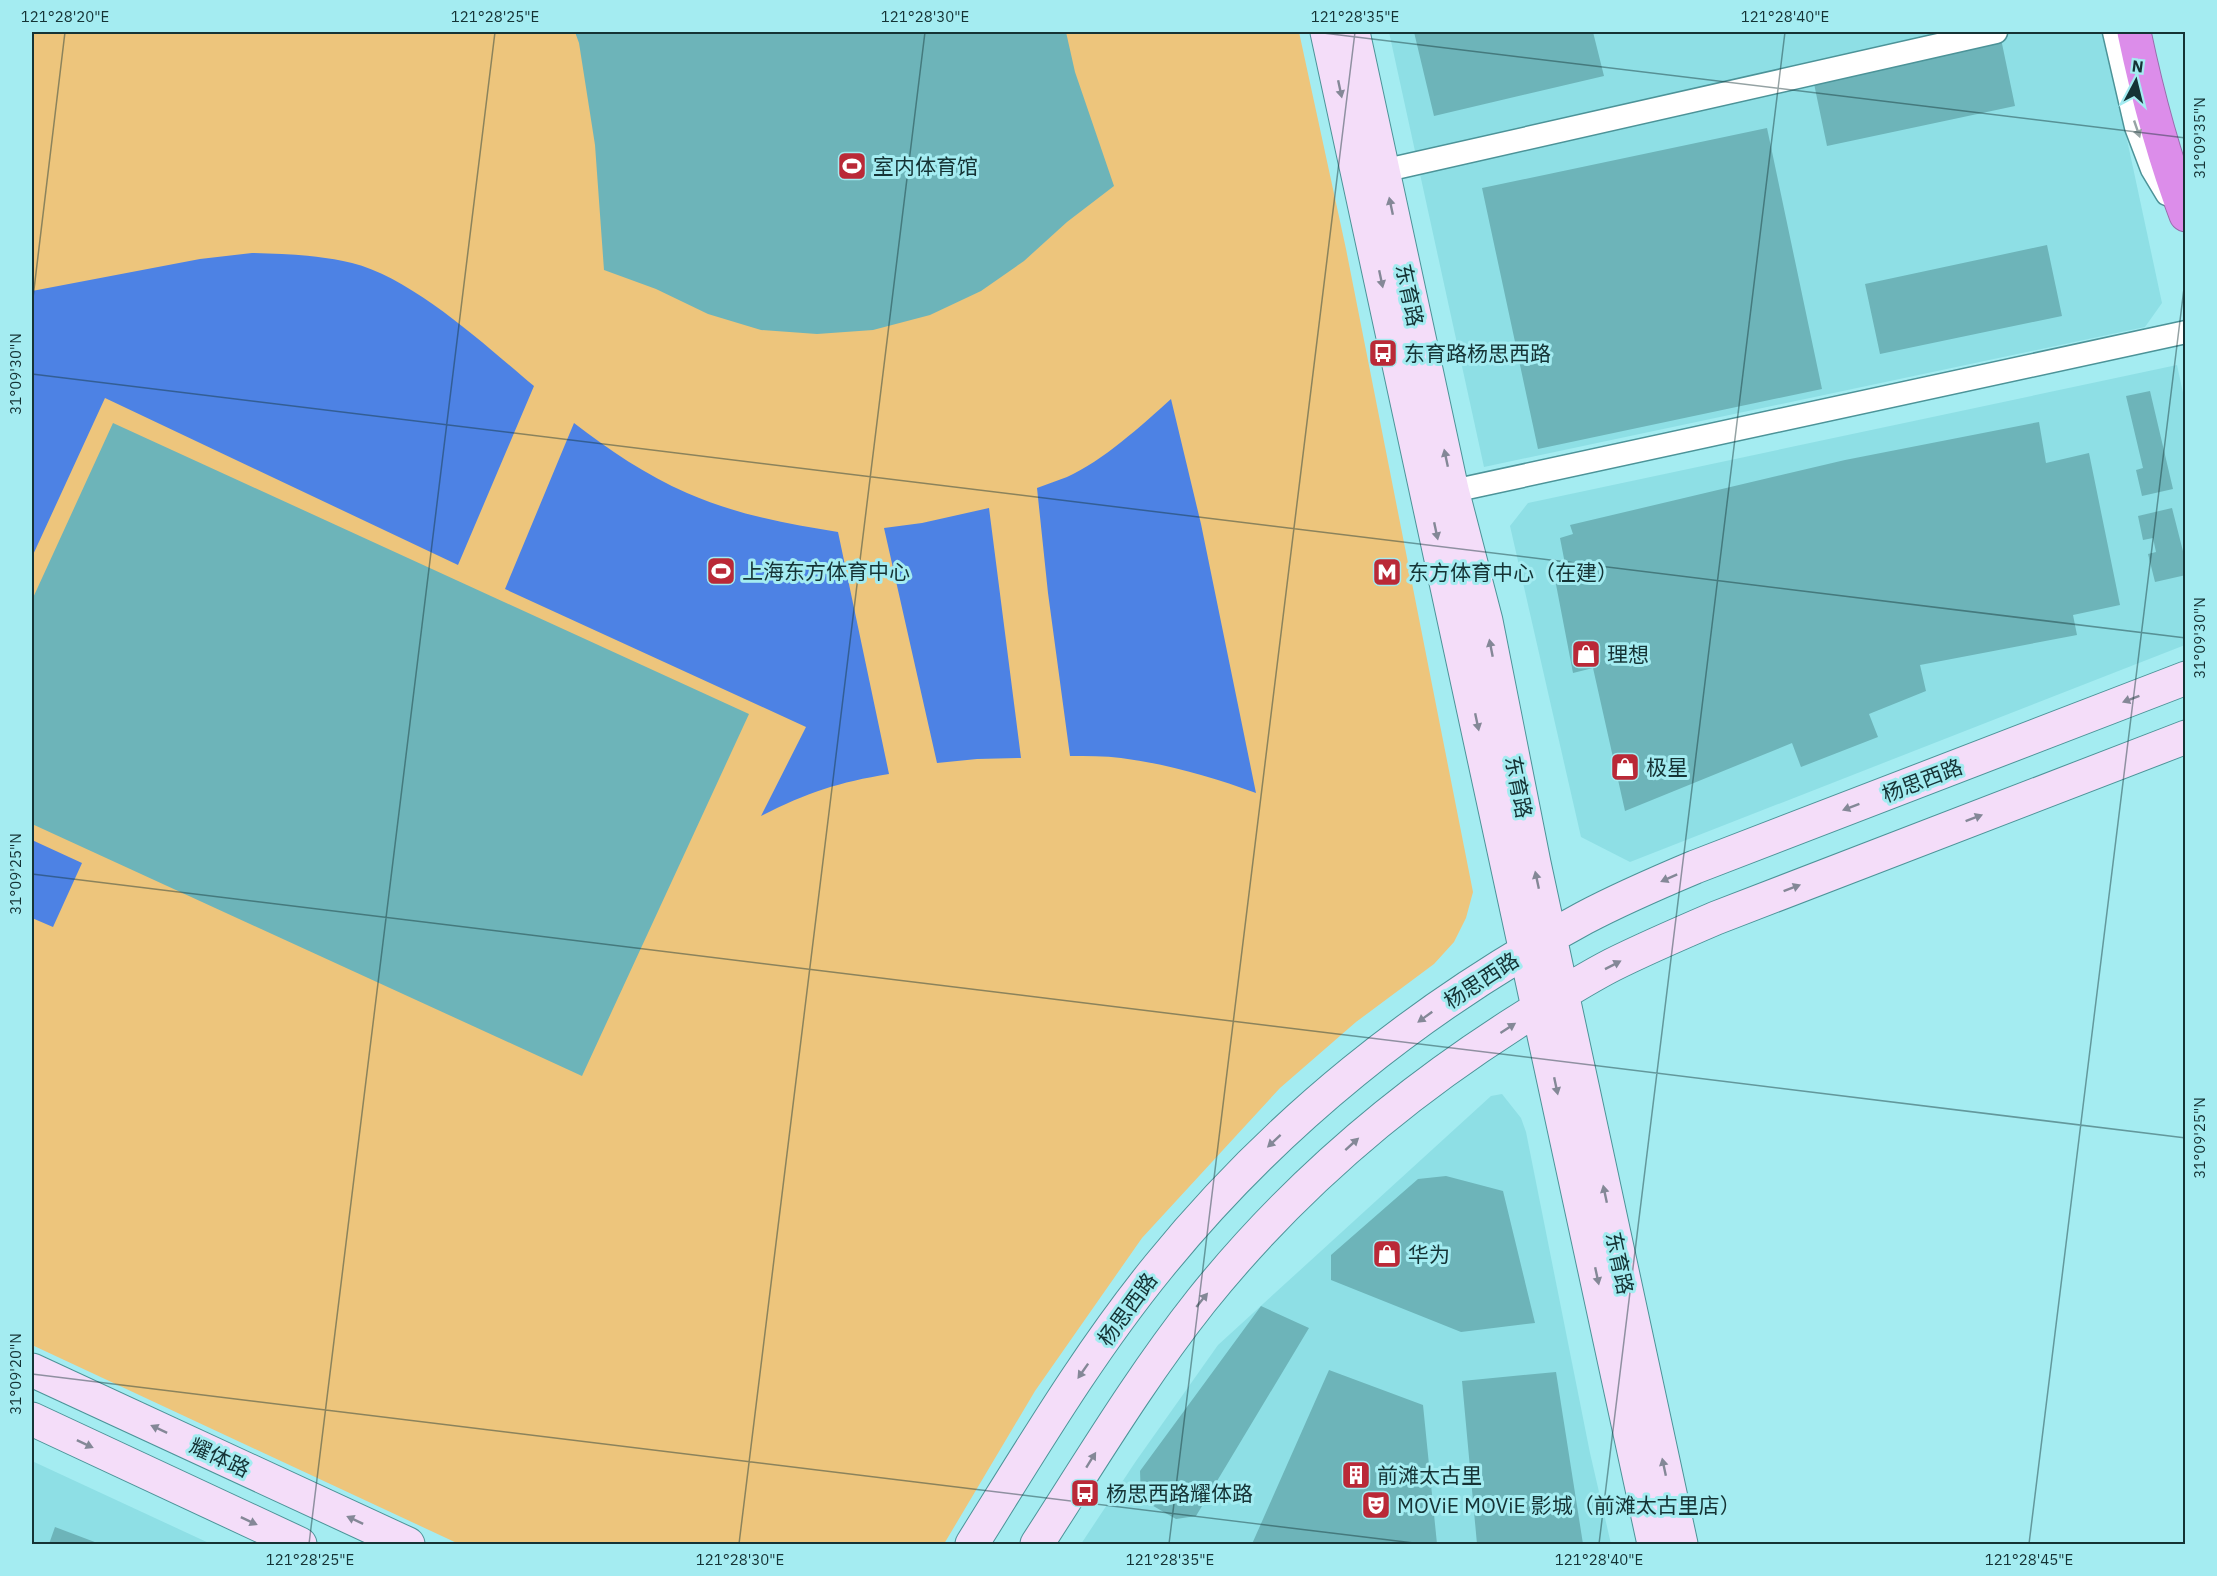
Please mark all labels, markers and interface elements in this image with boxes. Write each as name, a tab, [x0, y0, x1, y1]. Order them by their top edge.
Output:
text: 121°28'20"E	[21, 7, 109, 26]
text: 121°28'25"E	[451, 7, 539, 26]
text: 121°28'30"E	[881, 7, 969, 26]
text: 121°28'35"E	[1311, 7, 1399, 26]
text: 121°28'40"E	[1741, 7, 1829, 26]
north arrow	[2106, 51, 2166, 111]
text: N	[2131, 55, 2145, 77]
one-way arrow	[1335, 79, 1345, 98]
text: 31°09'35"N	[2190, 97, 2209, 179]
one-way arrow	[2133, 120, 2142, 138]
sports icon: 室内体育馆	[836, 150, 868, 182]
place label: 室内体育馆	[873, 152, 978, 180]
one-way arrow	[1385, 197, 1395, 215]
street label: 东育路	[1390, 261, 1430, 329]
one-way arrow	[1377, 270, 1387, 288]
text: 31°09'30"N	[6, 333, 25, 415]
bus stop icon: 东育路杨思西路	[1367, 337, 1399, 369]
place label: 东育路杨思西路	[1404, 339, 1551, 367]
one-way arrow	[1440, 449, 1450, 467]
one-way arrow	[1432, 522, 1441, 541]
sports icon: 上海东方体育中心	[705, 555, 737, 587]
metro station icon: 东方体育中心（在建）	[1371, 556, 1403, 588]
place label: 上海东方体育中心	[742, 557, 910, 585]
place label: 东方体育中心（在建）	[1408, 558, 1618, 586]
text: 31°09'30"N	[2190, 597, 2209, 679]
one-way arrow	[1486, 638, 1495, 657]
shop icon: 理想	[1570, 638, 1602, 670]
place label: 理想	[1607, 640, 1649, 668]
one-way arrow	[2122, 695, 2140, 705]
one-way arrow	[1473, 713, 1482, 732]
shop icon: 极星	[1609, 751, 1641, 783]
street label: 杨思西路	[1878, 752, 1966, 808]
street label: 东育路	[1499, 753, 1539, 821]
place label: 极星	[1646, 753, 1688, 781]
one-way arrow	[1842, 803, 1860, 812]
one-way arrow	[1966, 813, 1984, 823]
text: 31°09'25"N	[6, 833, 25, 915]
one-way arrow	[1532, 871, 1542, 889]
one-way arrow	[1660, 873, 1678, 883]
one-way arrow	[1784, 883, 1802, 893]
street label: 杨思西路	[1438, 945, 1524, 1015]
one-way arrow	[1605, 960, 1622, 970]
one-way arrow	[1417, 1011, 1433, 1023]
one-way arrow	[1500, 1022, 1516, 1033]
one-way arrow	[1551, 1076, 1561, 1095]
text: 31°09'25"N	[2190, 1097, 2209, 1179]
one-way arrow	[1267, 1134, 1282, 1147]
one-way arrow	[1344, 1138, 1359, 1151]
one-way arrow	[1600, 1184, 1609, 1203]
street label: 东育路	[1600, 1229, 1640, 1297]
shop icon: 华为	[1371, 1238, 1403, 1270]
place label: 华为	[1408, 1240, 1450, 1268]
street label: 杨思西路	[1091, 1267, 1163, 1351]
one-way arrow	[1592, 1267, 1602, 1286]
one-way arrow	[1196, 1292, 1209, 1308]
text: 31°09'20"N	[6, 1333, 25, 1415]
one-way arrow	[1078, 1363, 1089, 1379]
one-way arrow	[150, 1424, 167, 1433]
street label: 耀体路	[186, 1431, 254, 1483]
one-way arrow	[76, 1440, 93, 1449]
one-way arrow	[1085, 1451, 1096, 1468]
one-way arrow	[1659, 1457, 1668, 1476]
building icon: 前滩太古里	[1340, 1459, 1372, 1491]
place label: 前滩太古里	[1377, 1461, 1482, 1489]
bus stop icon: 杨思西路耀体路	[1069, 1477, 1101, 1509]
place label: 杨思西路耀体路	[1106, 1479, 1253, 1507]
theatre icon: MOViE MOViE 影城（前滩太古里店）	[1360, 1489, 1392, 1521]
place label: MOViE MOViE 影城（前滩太古里店）	[1397, 1491, 1741, 1519]
one-way arrow	[346, 1515, 363, 1524]
one-way arrow	[241, 1516, 258, 1525]
text: 121°28'25"E	[266, 1550, 354, 1569]
text: 121°28'30"E	[696, 1550, 784, 1569]
text: 121°28'35"E	[1126, 1550, 1214, 1569]
text: 121°28'40"E	[1555, 1550, 1643, 1569]
text: 121°28'45"E	[1985, 1550, 2073, 1569]

